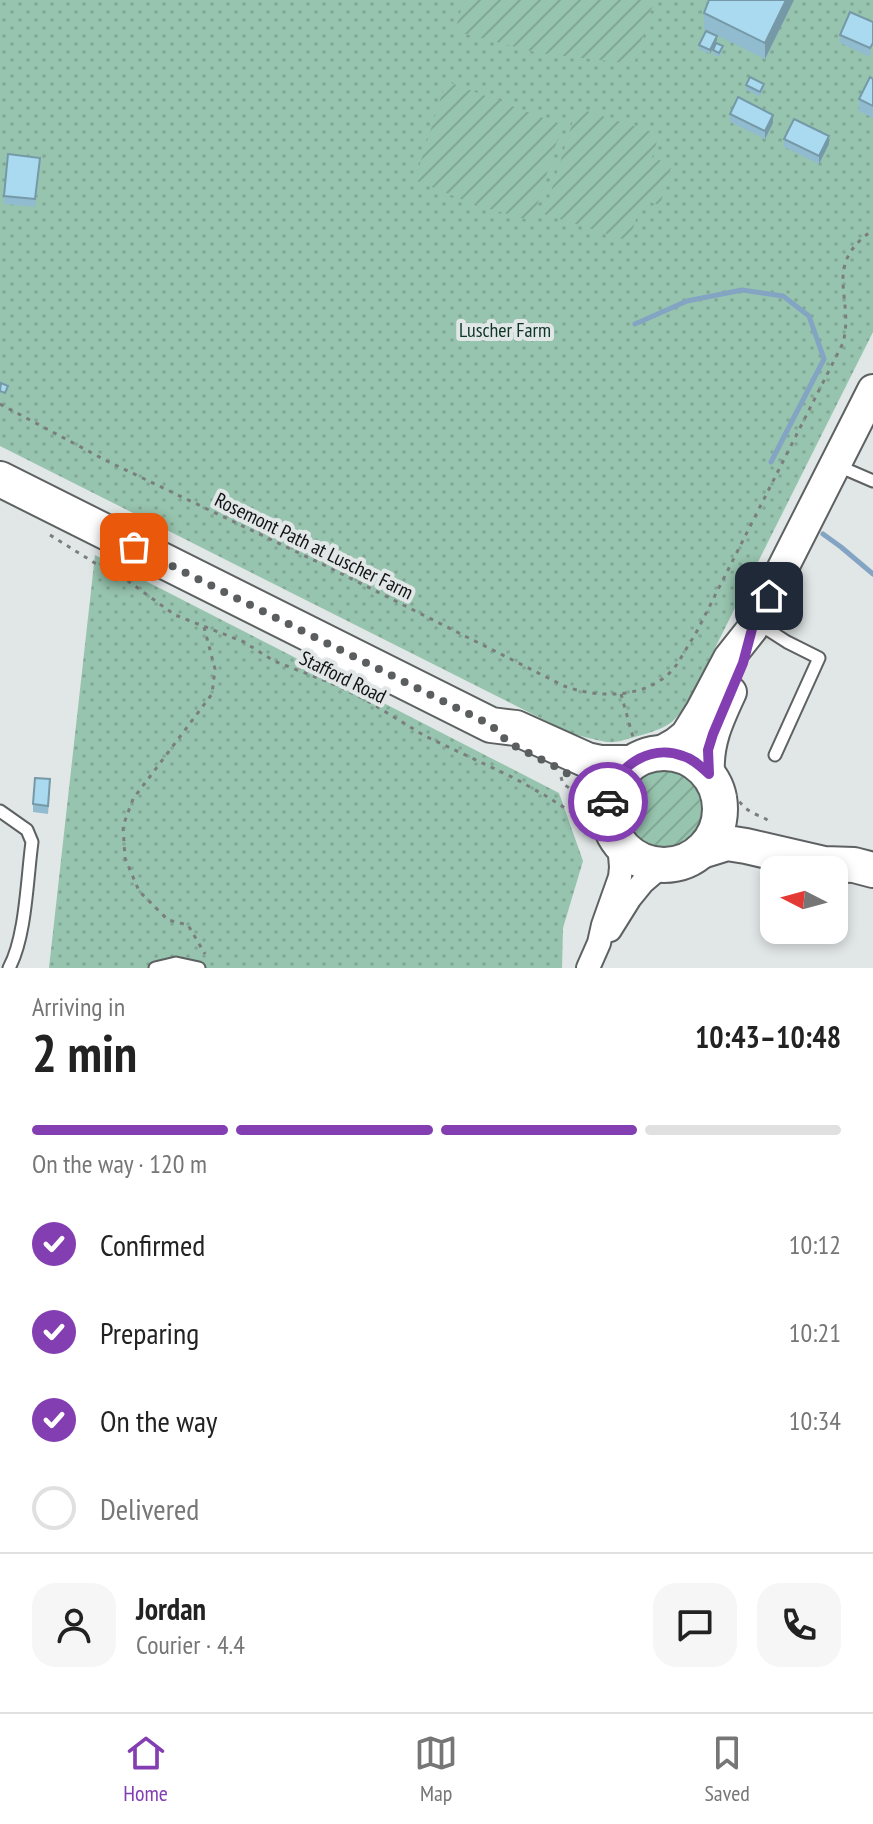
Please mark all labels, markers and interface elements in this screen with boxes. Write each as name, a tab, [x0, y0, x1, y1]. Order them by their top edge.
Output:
park label: Luscher Farm	[459, 317, 551, 343]
street label: Rosemont Path at Luscher Farm	[211, 487, 417, 605]
pin	[100, 513, 168, 581]
icon: bag	[112, 525, 156, 569]
pin	[735, 562, 803, 630]
icon: home	[747, 574, 791, 618]
street label: Stafford Road	[295, 645, 391, 709]
courier	[568, 762, 648, 842]
icon: car	[586, 780, 630, 824]
north arrow	[760, 856, 848, 944]
map controls	[760, 856, 848, 944]
text: Arriving in	[32, 990, 125, 1023]
text: 10:43–10:48	[695, 1017, 841, 1056]
text: 2 min	[32, 1019, 137, 1086]
text: On the way · 120 m	[32, 1147, 207, 1180]
icon: check	[32, 1222, 76, 1266]
text: Confirmed	[100, 1225, 205, 1264]
text: 10:12	[789, 1228, 841, 1261]
icon: check	[32, 1310, 76, 1354]
text: Preparing	[100, 1313, 199, 1352]
text: 10:21	[789, 1316, 841, 1349]
icon: check	[32, 1398, 76, 1442]
text: On the way	[100, 1401, 217, 1440]
text: 10:34	[789, 1404, 841, 1437]
text: Delivered	[100, 1489, 199, 1528]
button: person	[32, 1583, 116, 1667]
button: chat	[653, 1583, 737, 1667]
button: phone	[757, 1583, 841, 1667]
text: Jordan	[136, 1589, 206, 1628]
text: Courier · 4.4	[136, 1628, 245, 1661]
tab: Home	[123, 1731, 168, 1807]
tab: Map	[414, 1731, 458, 1807]
tab: Saved	[704, 1731, 750, 1807]

